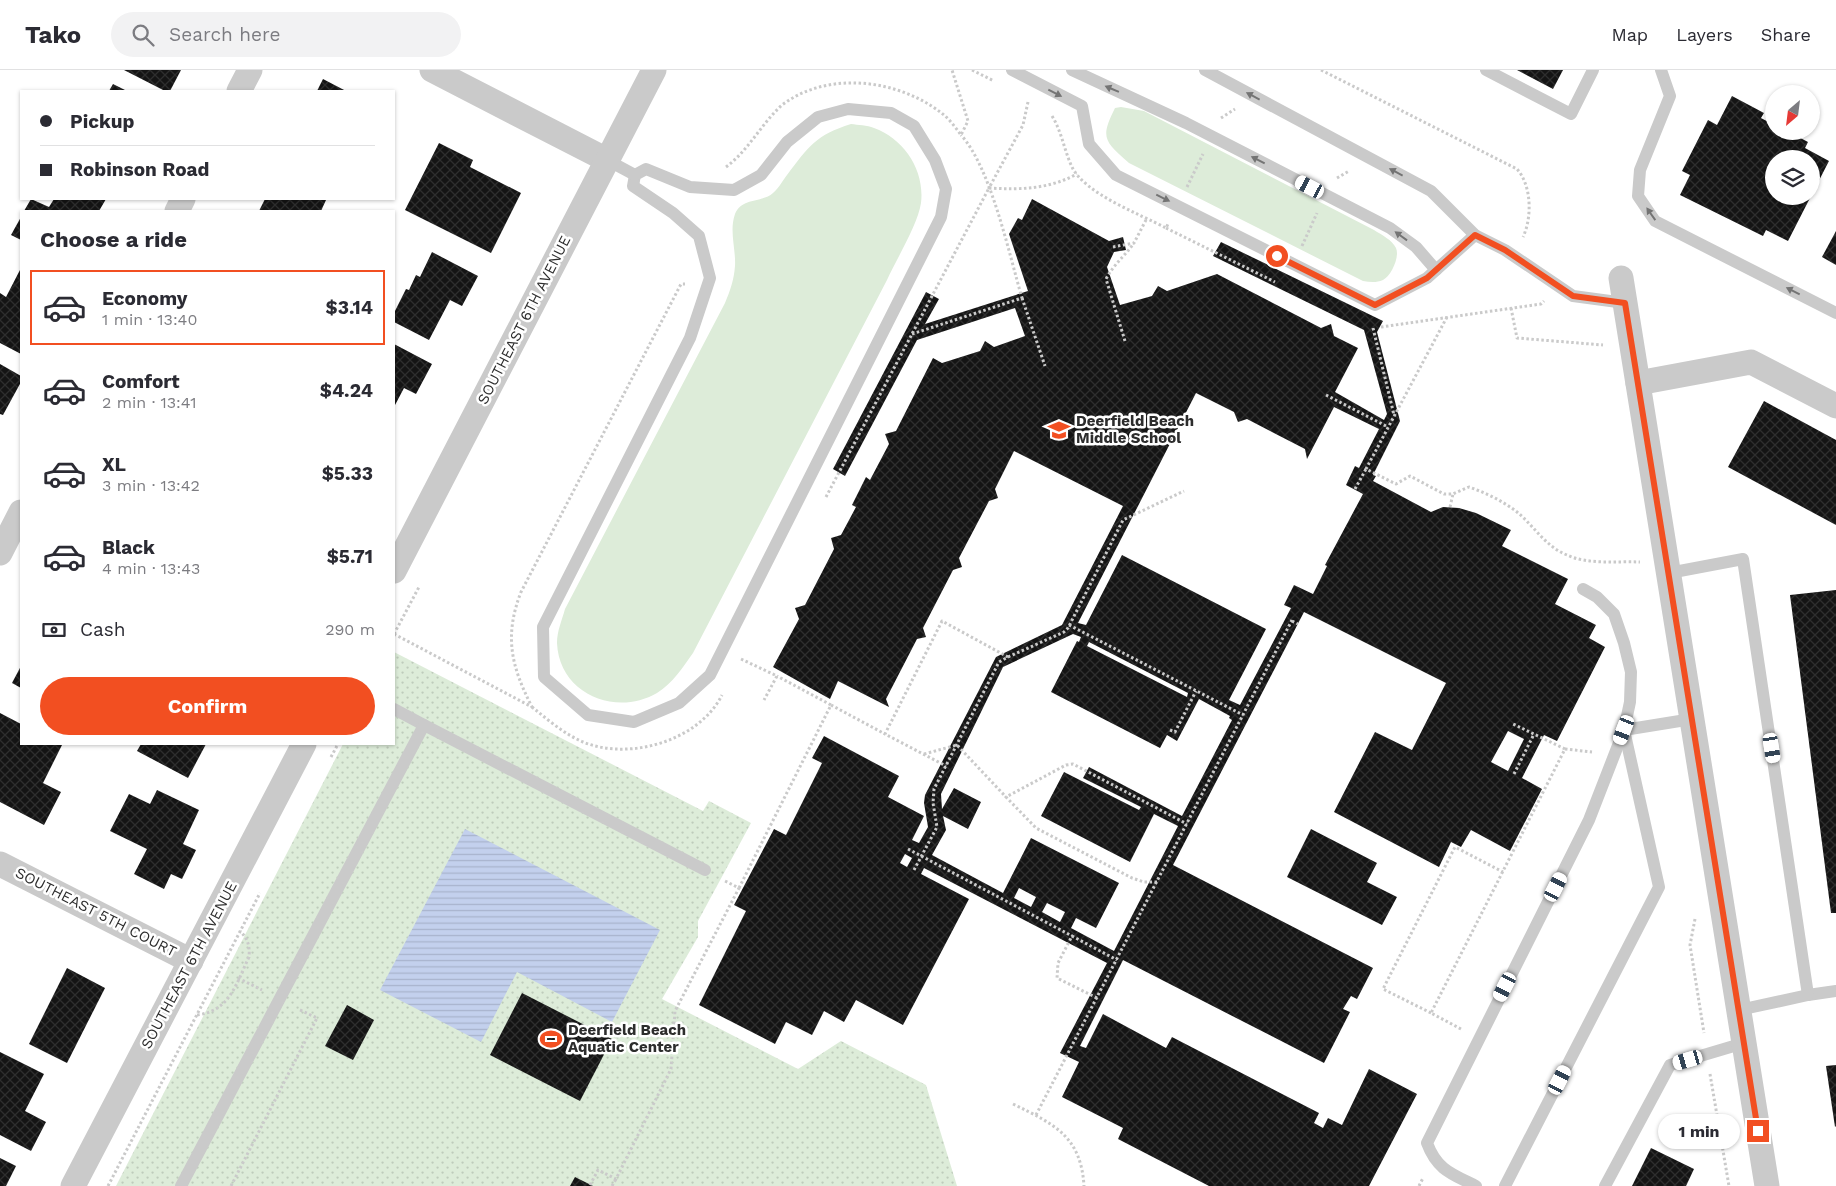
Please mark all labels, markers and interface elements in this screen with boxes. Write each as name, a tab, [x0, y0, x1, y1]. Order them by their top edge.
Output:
search box	[111, 12, 461, 57]
text: Tako	[25, 21, 81, 49]
icon: search	[129, 21, 157, 49]
text: Search here	[169, 23, 280, 46]
text: Map	[1611, 24, 1648, 45]
text: Layers	[1676, 24, 1733, 45]
text: Share	[1761, 24, 1811, 45]
one-way arrow	[1105, 85, 1119, 93]
north arrow	[1765, 85, 1820, 140]
map controls	[1765, 85, 1820, 205]
one-way arrow	[1048, 88, 1062, 97]
one-way arrow	[1246, 92, 1260, 100]
text: Pickup	[70, 110, 134, 133]
button: layers	[1765, 150, 1820, 205]
one-way arrow	[1251, 156, 1265, 164]
text: Robinson Road	[70, 158, 209, 181]
one-way arrow	[1390, 168, 1403, 177]
car	[1293, 174, 1326, 200]
one-way arrow	[1156, 195, 1170, 203]
one-way arrow	[1646, 207, 1656, 221]
text: Choose a ride	[40, 227, 187, 252]
one-way arrow	[1395, 231, 1408, 241]
street label: SOUTHEAST 6TH AVENUE	[474, 233, 574, 407]
route start	[1266, 245, 1288, 267]
icon: car	[42, 285, 87, 330]
text: Economy	[102, 287, 187, 310]
one-way arrow	[1785, 287, 1800, 295]
text: $3.14	[326, 296, 373, 319]
text: 1 min · 13:40	[102, 310, 197, 329]
icon: car	[42, 368, 87, 413]
text: Comfort	[102, 370, 180, 393]
text: $4.24	[320, 379, 373, 402]
text: 2 min · 13:41	[102, 393, 196, 412]
place label: Deerfield Beach Middle School	[1076, 412, 1194, 447]
school or university icon: Deerfield Beach Middle School	[1046, 417, 1072, 443]
icon: car	[42, 451, 87, 496]
text: XL	[102, 453, 126, 476]
text: $5.33	[322, 462, 373, 485]
text: 3 min · 13:42	[102, 476, 200, 495]
icon: car	[42, 534, 87, 579]
text: Black	[102, 536, 155, 559]
text: $5.71	[327, 545, 373, 568]
text: 4 min · 13:43	[102, 559, 200, 578]
icon: cash	[40, 616, 68, 644]
text: Cash	[80, 618, 126, 641]
text: 290 m	[325, 620, 375, 639]
button: Confirm	[40, 677, 375, 735]
car	[1611, 713, 1636, 747]
car	[1762, 732, 1781, 764]
street label: SOUTHEAST 5TH COURT	[12, 863, 180, 961]
car	[1542, 870, 1569, 904]
street label: SOUTHEAST 6TH AVENUE	[137, 878, 241, 1052]
car	[1491, 970, 1518, 1004]
place label: Deerfield Beach Aquatic Center	[568, 1021, 686, 1056]
sports icon: Deerfield Beach Aquatic Center	[538, 1026, 564, 1052]
car	[1671, 1049, 1704, 1071]
car	[1546, 1063, 1573, 1097]
callout: 1 min	[1658, 1114, 1740, 1148]
route end	[1747, 1120, 1769, 1142]
text: 1 min	[1678, 1122, 1720, 1141]

